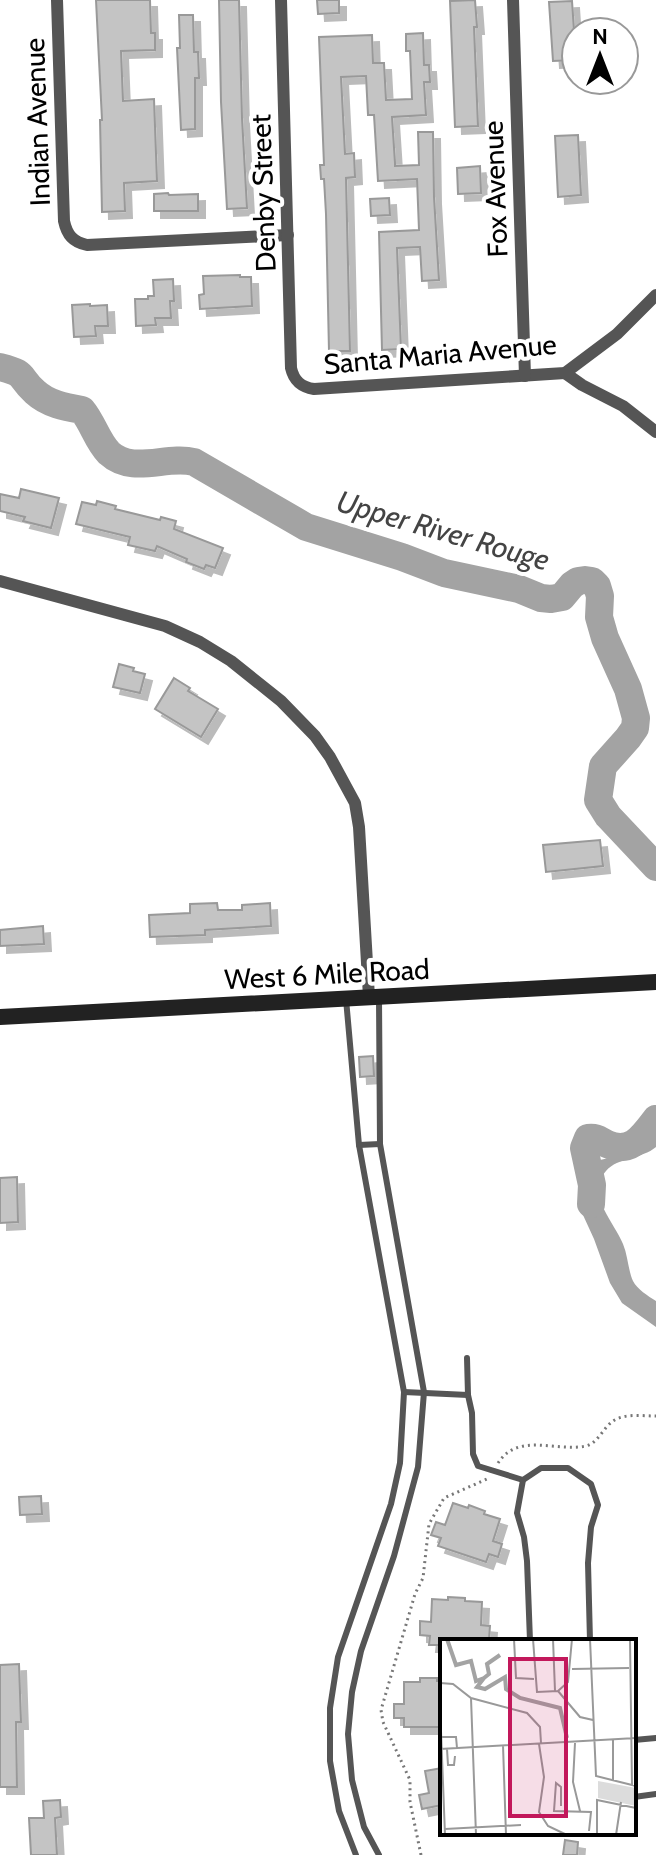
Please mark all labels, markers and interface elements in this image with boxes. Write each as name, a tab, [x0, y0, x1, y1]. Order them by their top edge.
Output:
north arrow	[560, 16, 640, 96]
text: N	[592, 23, 608, 50]
street label: Indian Avenue	[17, 37, 57, 207]
street label: Denby Street	[243, 114, 283, 272]
street label: Fox Avenue	[476, 120, 514, 258]
street label: Santa Maria Avenue	[322, 327, 558, 381]
water label: Upper River Rouge	[333, 482, 554, 579]
street label: West 6 Mile Road	[224, 952, 430, 996]
inset map	[440, 1639, 636, 1835]

